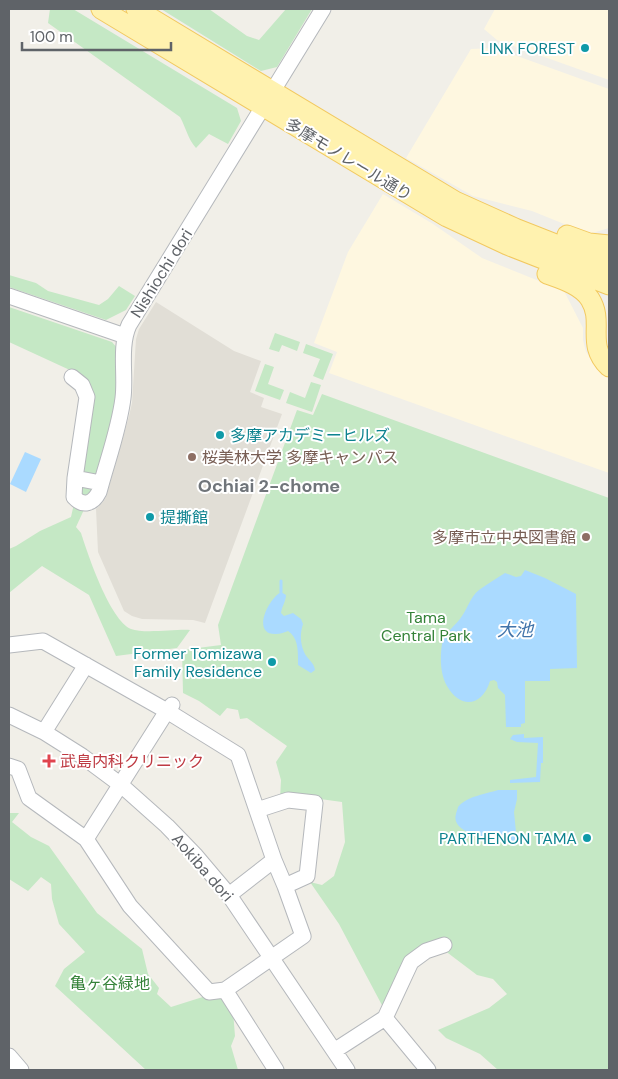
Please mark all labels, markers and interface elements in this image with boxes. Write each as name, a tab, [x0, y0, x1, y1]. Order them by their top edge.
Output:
scale bar	[22, 20, 171, 52]
text: 100 m	[30, 27, 73, 47]
place label: LINK FOREST	[481, 38, 575, 59]
marker: LINK FOREST	[579, 42, 591, 54]
street label: 多摩モノレール通り	[282, 113, 416, 206]
street label: Nishiochi dori	[126, 225, 197, 322]
place label: 多摩アカデミーヒルズ	[230, 425, 390, 446]
marker: 多摩アカデミーヒルズ	[214, 429, 226, 441]
place label: 桜美林大学 多摩キャンパス	[202, 447, 398, 468]
marker: 桜美林大学 多摩キャンパス	[186, 451, 198, 463]
district label: Ochiai 2-chome	[198, 474, 340, 498]
place label: 提撕館	[160, 507, 208, 528]
marker: 提撕館	[144, 511, 156, 523]
place label: 多摩市立中央図書館	[432, 527, 576, 548]
marker: 多摩市立中央図書館	[580, 531, 592, 543]
park label: Tama Central Park	[381, 607, 471, 646]
water label: 大池	[497, 618, 535, 642]
place label: Former Tomizawa Family Residence	[133, 643, 262, 682]
marker: Former Tomizawa Family Residence	[266, 656, 278, 668]
place label: 武島内科クリニック	[60, 751, 204, 772]
marker: 武島内科クリニック	[42, 754, 56, 768]
place label: PARTHENON TAMA	[439, 828, 577, 849]
street label: Aokiba dori	[167, 829, 238, 906]
marker: PARTHENON TAMA	[581, 832, 593, 844]
park label: 亀ヶ谷緑地	[70, 973, 150, 994]

